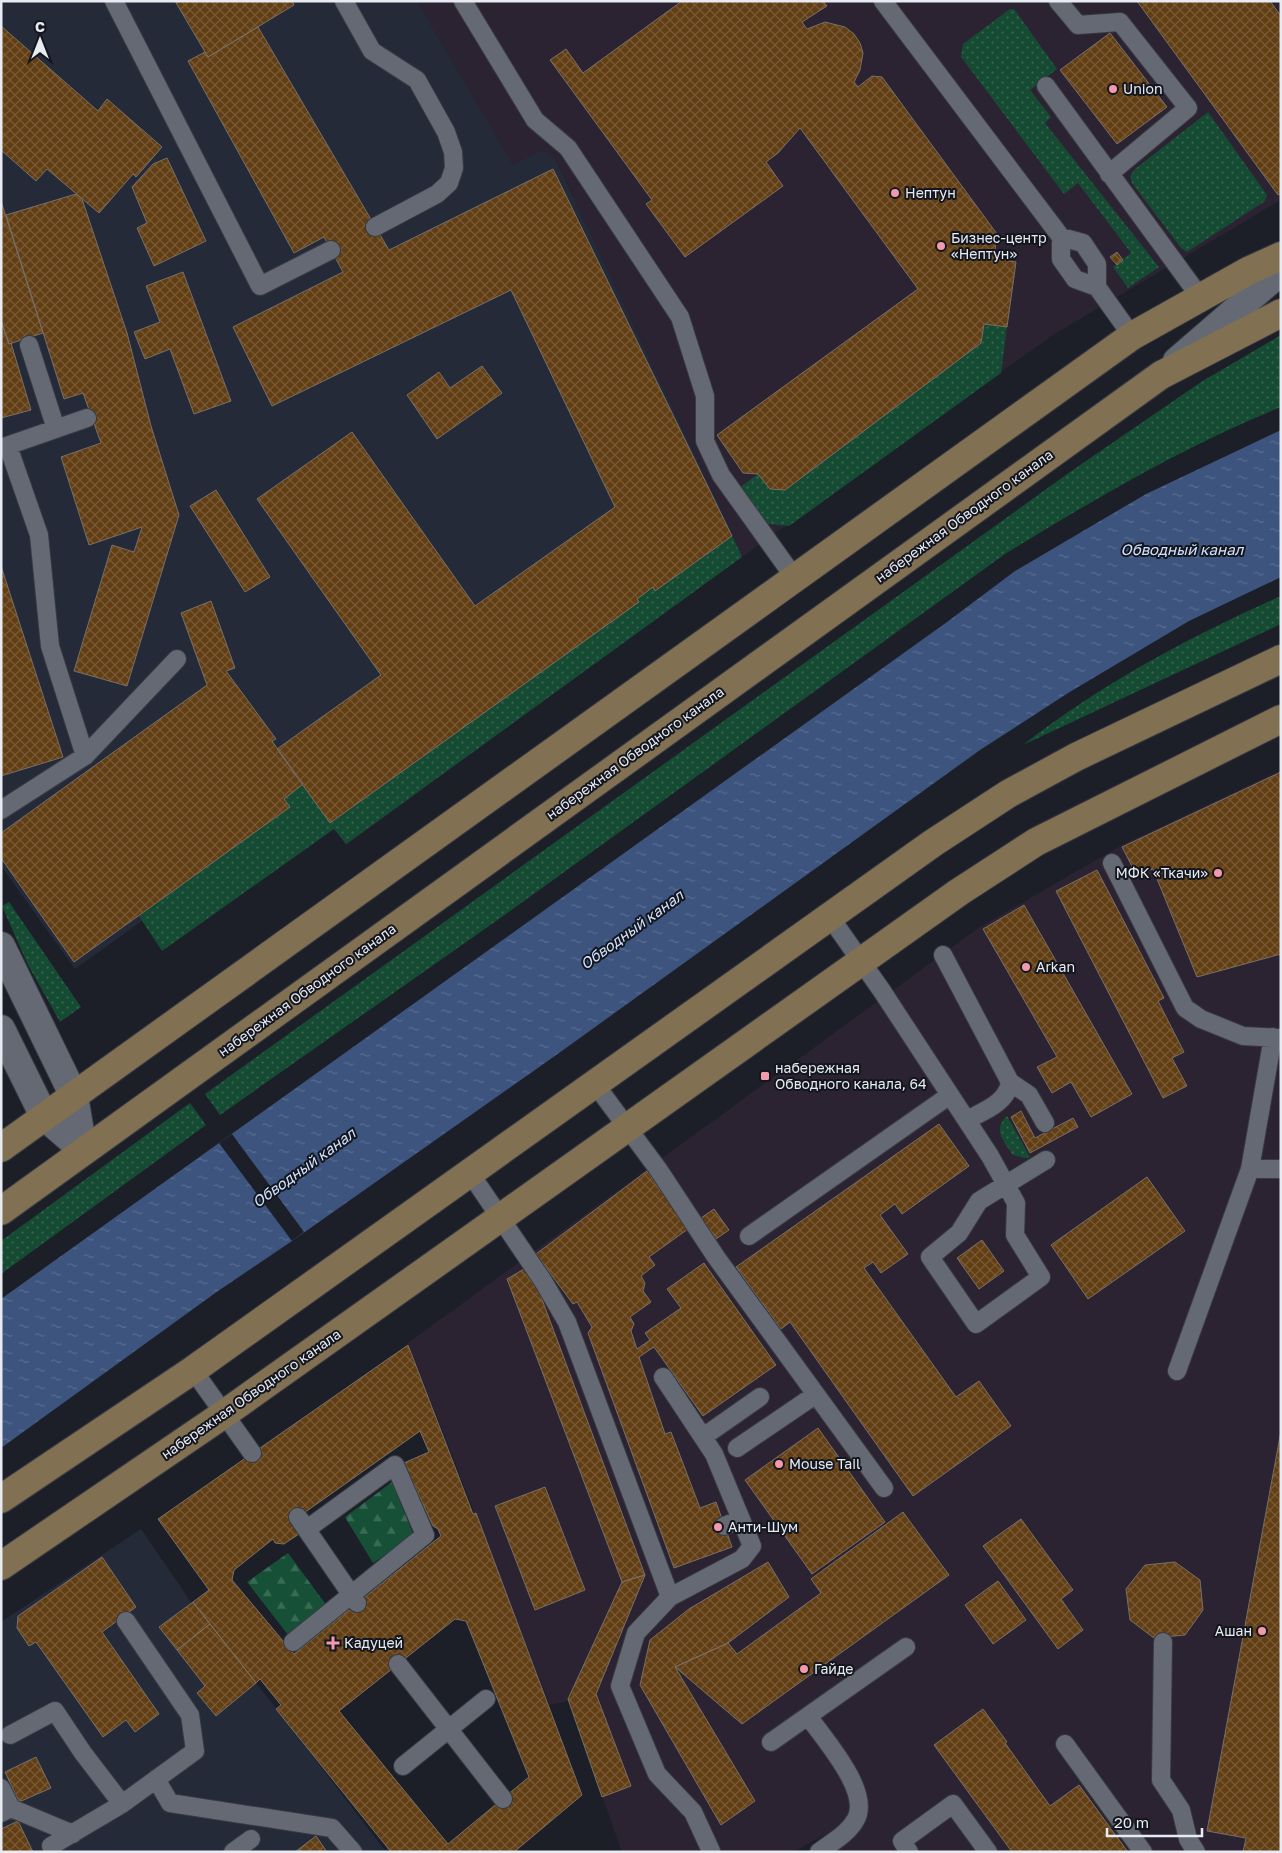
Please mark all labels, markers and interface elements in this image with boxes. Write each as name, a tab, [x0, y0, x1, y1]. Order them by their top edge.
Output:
north arrow	[15, 15, 65, 65]
text: С	[35, 18, 45, 35]
place label: Union	[1123, 80, 1163, 97]
marker: Union	[1107, 83, 1119, 95]
place label: Нептун	[905, 184, 956, 201]
marker: Нептун	[889, 187, 901, 199]
place label: Бизнес-центр «Нептун»	[951, 229, 1047, 262]
marker: Бизнес-центр «Нептун»	[935, 240, 947, 252]
street label: набережная Обводного канала	[872, 445, 1056, 586]
water label: Обводный канал	[1121, 540, 1245, 558]
street label: набережная Обводного канала	[543, 682, 727, 823]
place label: МФК «Ткачи»	[1116, 864, 1208, 881]
marker: МФК «Ткачи»	[1212, 867, 1224, 879]
water label: Обводный канал	[576, 885, 687, 973]
street label: набережная Обводного канала	[215, 919, 399, 1060]
place label: Arkan	[1036, 958, 1075, 975]
marker: Arkan	[1020, 961, 1032, 973]
place label: набережная Обводного канала, 64	[775, 1059, 927, 1092]
marker: набережная Обводного канала, 64	[759, 1070, 771, 1082]
water label: Обводный канал	[248, 1123, 359, 1211]
street label: набережная Обводного канала	[158, 1325, 344, 1462]
place label: Mouse Tail	[789, 1455, 861, 1472]
marker: Mouse Tail	[773, 1458, 785, 1470]
place label: Анти-Шум	[728, 1518, 798, 1535]
marker: Анти-Шум	[712, 1521, 724, 1533]
place label: Ашан	[1215, 1622, 1252, 1639]
marker: Ашан	[1256, 1625, 1268, 1637]
place label: Кадуцей	[344, 1634, 403, 1651]
marker: Кадуцей	[326, 1636, 340, 1650]
place label: Гайде	[814, 1660, 853, 1677]
marker: Гайде	[798, 1663, 810, 1675]
scale bar	[1107, 1806, 1202, 1838]
text: 20 m	[1114, 1813, 1149, 1831]

